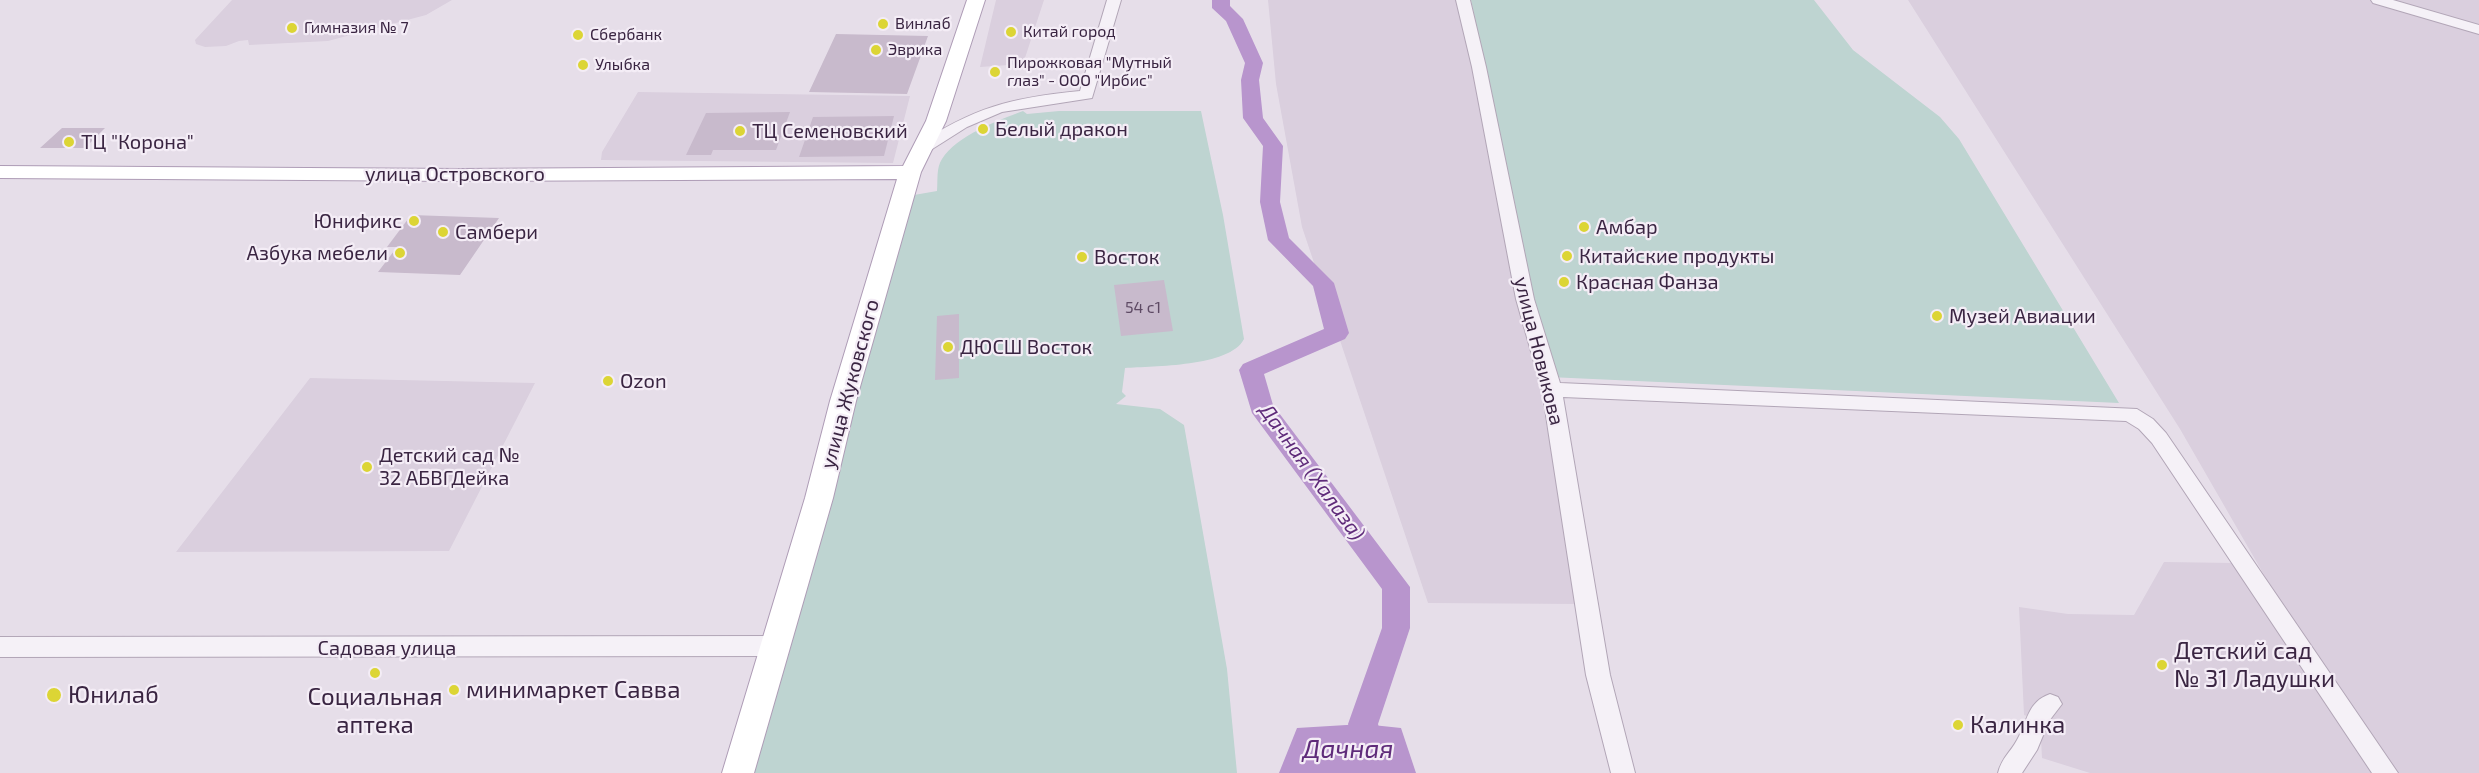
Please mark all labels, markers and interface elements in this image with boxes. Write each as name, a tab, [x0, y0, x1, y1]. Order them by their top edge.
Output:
place label: Винлаб	[895, 14, 951, 34]
marker: Винлаб	[876, 17, 890, 31]
place label: Гимназия № 7	[304, 18, 409, 38]
marker: Гимназия № 7	[285, 21, 299, 35]
place label: Китай город	[1023, 22, 1116, 42]
place label: Сбербанк	[590, 25, 662, 45]
marker: Китай город	[1004, 25, 1018, 39]
marker: Сбербанк	[571, 28, 585, 42]
place label: Эврика	[888, 40, 942, 60]
marker: Эврика	[869, 43, 883, 57]
place label: Пирожковая "Мутный глаз" - ООО "Ирбис"	[1007, 53, 1172, 91]
place label: Улыбка	[595, 55, 650, 75]
marker: Улыбка	[576, 58, 590, 72]
marker: Пирожковая "Мутный глаз" - ООО "Ирбис"	[988, 65, 1002, 79]
place label: Белый дракон	[995, 117, 1128, 141]
place label: ТЦ Семеновский	[752, 119, 908, 143]
marker: Белый дракон	[976, 122, 990, 136]
marker: ТЦ Семеновский	[733, 124, 747, 138]
place label: ТЦ "Корона"	[81, 130, 194, 154]
marker: ТЦ "Корона"	[62, 135, 76, 149]
street label: улица Островского	[365, 162, 545, 186]
place label: Юнификс	[313, 209, 402, 233]
marker: Юнификс	[407, 214, 421, 228]
place label: Амбар	[1596, 215, 1658, 239]
place label: Самбери	[455, 220, 538, 244]
marker: Амбар	[1577, 220, 1591, 234]
marker: Самбери	[436, 225, 450, 239]
place label: Азбука мебели	[246, 241, 388, 265]
place label: Китайские продукты	[1579, 244, 1774, 268]
place label: Восток	[1094, 245, 1159, 269]
marker: Азбука мебели	[393, 246, 407, 260]
marker: Китайские продукты	[1560, 249, 1574, 263]
marker: Восток	[1075, 250, 1089, 264]
place label: Красная Фанза	[1576, 270, 1719, 294]
street label: улица Новикова	[1509, 274, 1569, 428]
marker: Красная Фанза	[1557, 275, 1571, 289]
street label: улица Жуковского	[816, 297, 884, 471]
house number: 54 с1	[1125, 298, 1161, 318]
place label: Музей Авиации	[1949, 304, 2096, 328]
marker: Музей Авиации	[1930, 309, 1944, 323]
place label: ДЮСШ Восток	[960, 335, 1092, 359]
marker: ДЮСШ Восток	[941, 340, 955, 354]
place label: Ozon	[620, 369, 667, 393]
marker: Ozon	[601, 374, 615, 388]
water label: Дачная (Халаза)	[1254, 399, 1370, 545]
place label: Детский сад № 32 АБВГДейка	[379, 443, 520, 490]
marker: Детский сад № 32 АБВГДейка	[360, 460, 374, 474]
street label: Садовая улица	[318, 636, 456, 660]
place label: Детский сад № 31 Ладушки	[2174, 637, 2335, 693]
marker: Детский сад № 31 Ладушки	[2155, 658, 2169, 672]
marker: Социальная аптека	[368, 666, 382, 680]
place label: минимаркет Савва	[466, 676, 680, 704]
place label: Юнилаб	[68, 681, 159, 709]
place label: Социальная аптека	[308, 683, 442, 739]
marker: минимаркет Савва	[447, 683, 461, 697]
marker: Юнилаб	[45, 686, 63, 704]
place label: Калинка	[1970, 711, 2065, 739]
marker: Калинка	[1951, 718, 1965, 732]
water label: Дачная	[1303, 733, 1393, 765]

